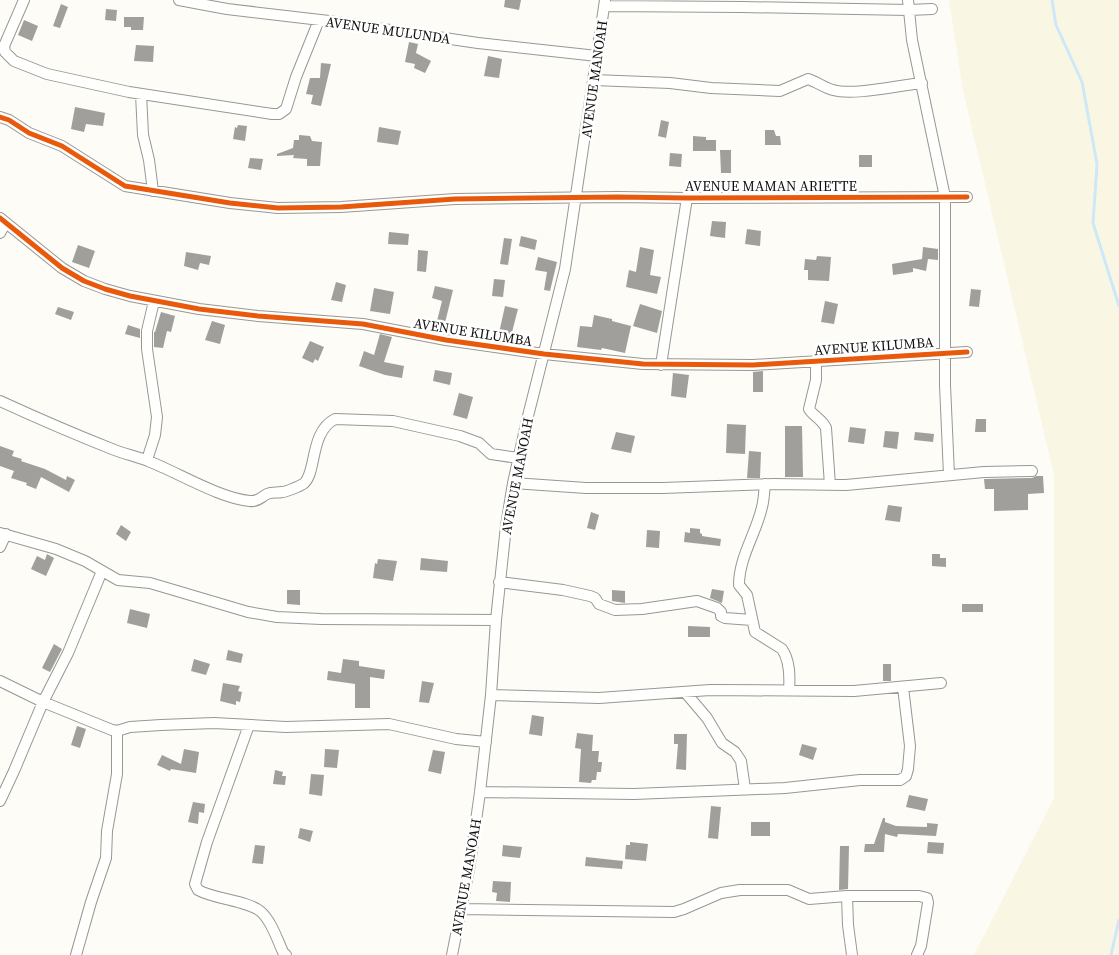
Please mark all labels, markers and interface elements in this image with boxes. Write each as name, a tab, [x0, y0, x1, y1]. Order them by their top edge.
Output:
street label: AVENUE MULUNDA	[324, 11, 452, 49]
street label: AVENUE MANOAH	[576, 19, 612, 139]
street label: AVENUE MAMAN ARIETTE	[685, 176, 857, 196]
street label: AVENUE KILUMBA	[412, 313, 534, 351]
street label: AVENUE KILUMBA	[814, 332, 935, 360]
street label: AVENUE MANOAH	[496, 416, 538, 536]
street label: AVENUE MANOAH	[446, 817, 486, 937]

